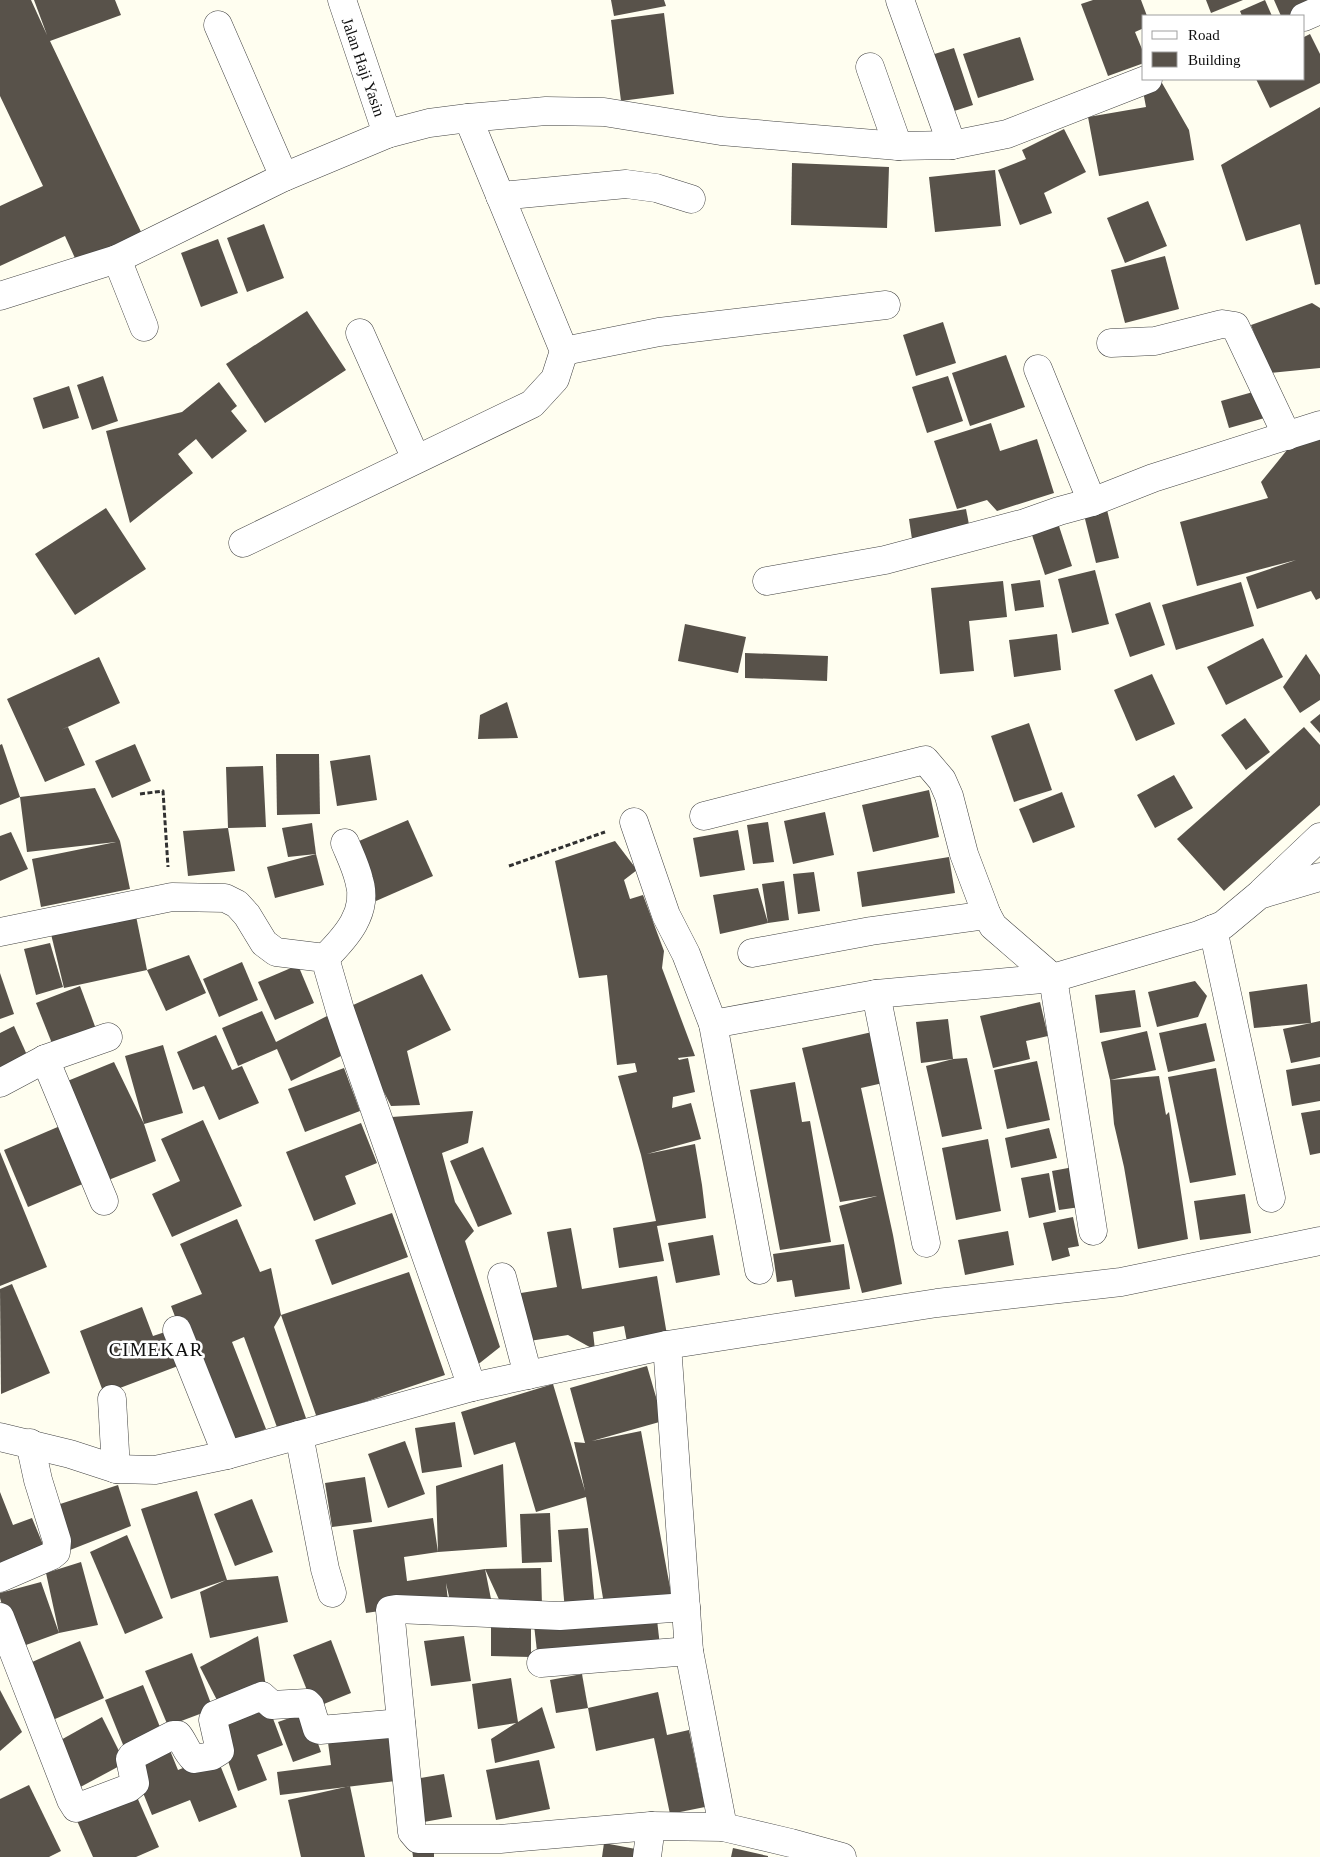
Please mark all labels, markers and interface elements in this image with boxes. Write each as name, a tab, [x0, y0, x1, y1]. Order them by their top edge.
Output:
street label: Jalan Haji Yasin	[338, 15, 388, 119]
legend	[1142, 15, 1305, 80]
text: Road	[1188, 27, 1220, 43]
text: Building	[1188, 52, 1241, 68]
district label: CIMEKAR	[109, 1339, 203, 1360]

